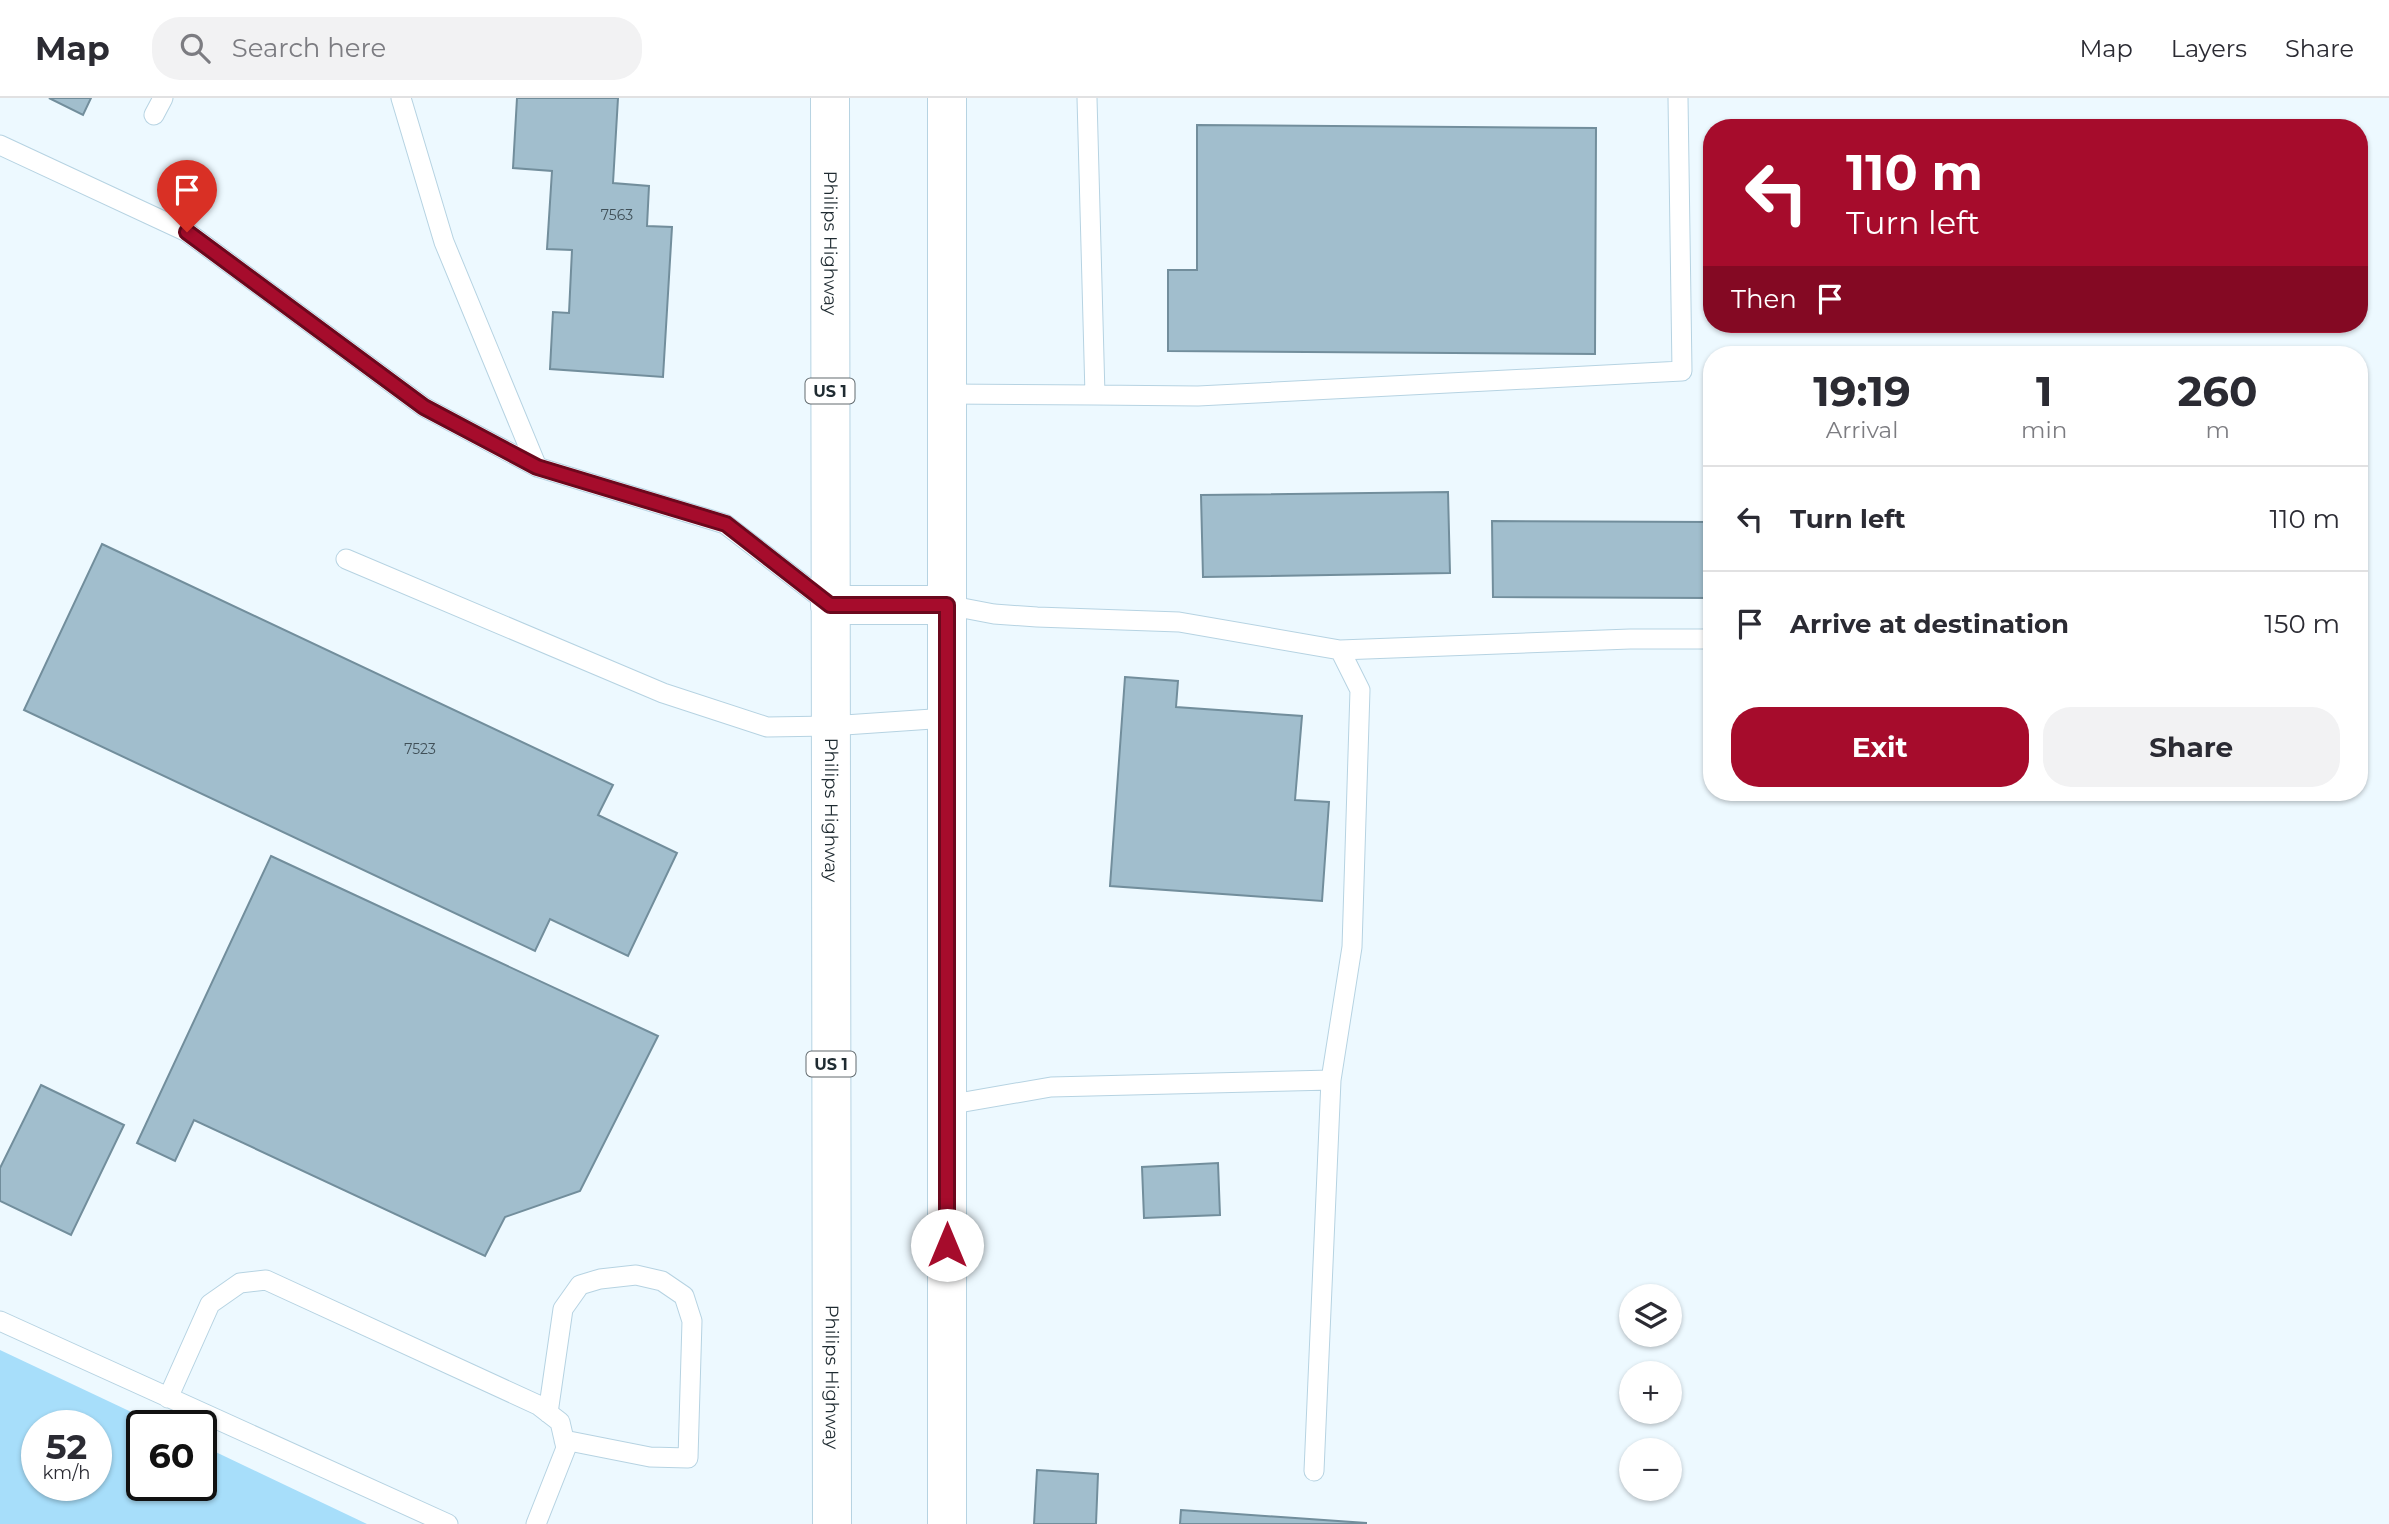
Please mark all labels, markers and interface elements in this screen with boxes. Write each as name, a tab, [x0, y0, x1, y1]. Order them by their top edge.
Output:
search box	[152, 17, 642, 80]
text: Map	[35, 28, 110, 68]
icon: search	[176, 29, 214, 67]
text: Search here	[232, 32, 386, 64]
text: Map	[2079, 34, 2133, 63]
text: Layers	[2171, 34, 2247, 63]
text: Share	[2285, 34, 2354, 63]
text: 110 m	[1846, 143, 1983, 202]
icon: left	[1731, 147, 1822, 238]
pin	[157, 160, 217, 232]
icon: arrive	[168, 171, 206, 209]
street label: Philips Highway	[819, 171, 841, 316]
text: Turn left	[1846, 203, 1980, 242]
house number: 7563	[601, 206, 633, 224]
icon: arrive	[1811, 280, 1849, 318]
text: Then	[1731, 283, 1797, 315]
text: 19:19	[1813, 365, 1911, 417]
text: 1	[2036, 365, 2052, 417]
text: 260	[2178, 365, 2258, 417]
road number: US 1	[806, 378, 854, 404]
text: Arrival	[1826, 416, 1898, 444]
text: min	[2021, 416, 2067, 444]
text: m	[2205, 416, 2230, 444]
icon: left	[1731, 500, 1769, 538]
text: Turn left	[1790, 503, 1906, 535]
text: 110 m	[2270, 503, 2340, 535]
icon: arrive	[1731, 605, 1769, 643]
text: Arrive at destination	[1790, 608, 2069, 640]
text: 150 m	[2264, 608, 2340, 640]
button: Exit	[1731, 707, 2029, 787]
button: Share	[2043, 707, 2340, 787]
street label: Philips Highway	[820, 738, 842, 883]
house number: 7523	[404, 740, 436, 758]
road number: US 1	[806, 1052, 856, 1076]
position arrow	[910, 1208, 984, 1282]
map controls	[1619, 1284, 1682, 1501]
button: layers	[1619, 1284, 1682, 1347]
street label: Philips Highway	[821, 1305, 843, 1450]
button: +	[1619, 1361, 1682, 1424]
speed limit sign: 60	[126, 1410, 217, 1501]
text: 52	[46, 1425, 87, 1468]
button: −	[1619, 1438, 1682, 1501]
text: km/h	[42, 1462, 91, 1484]

